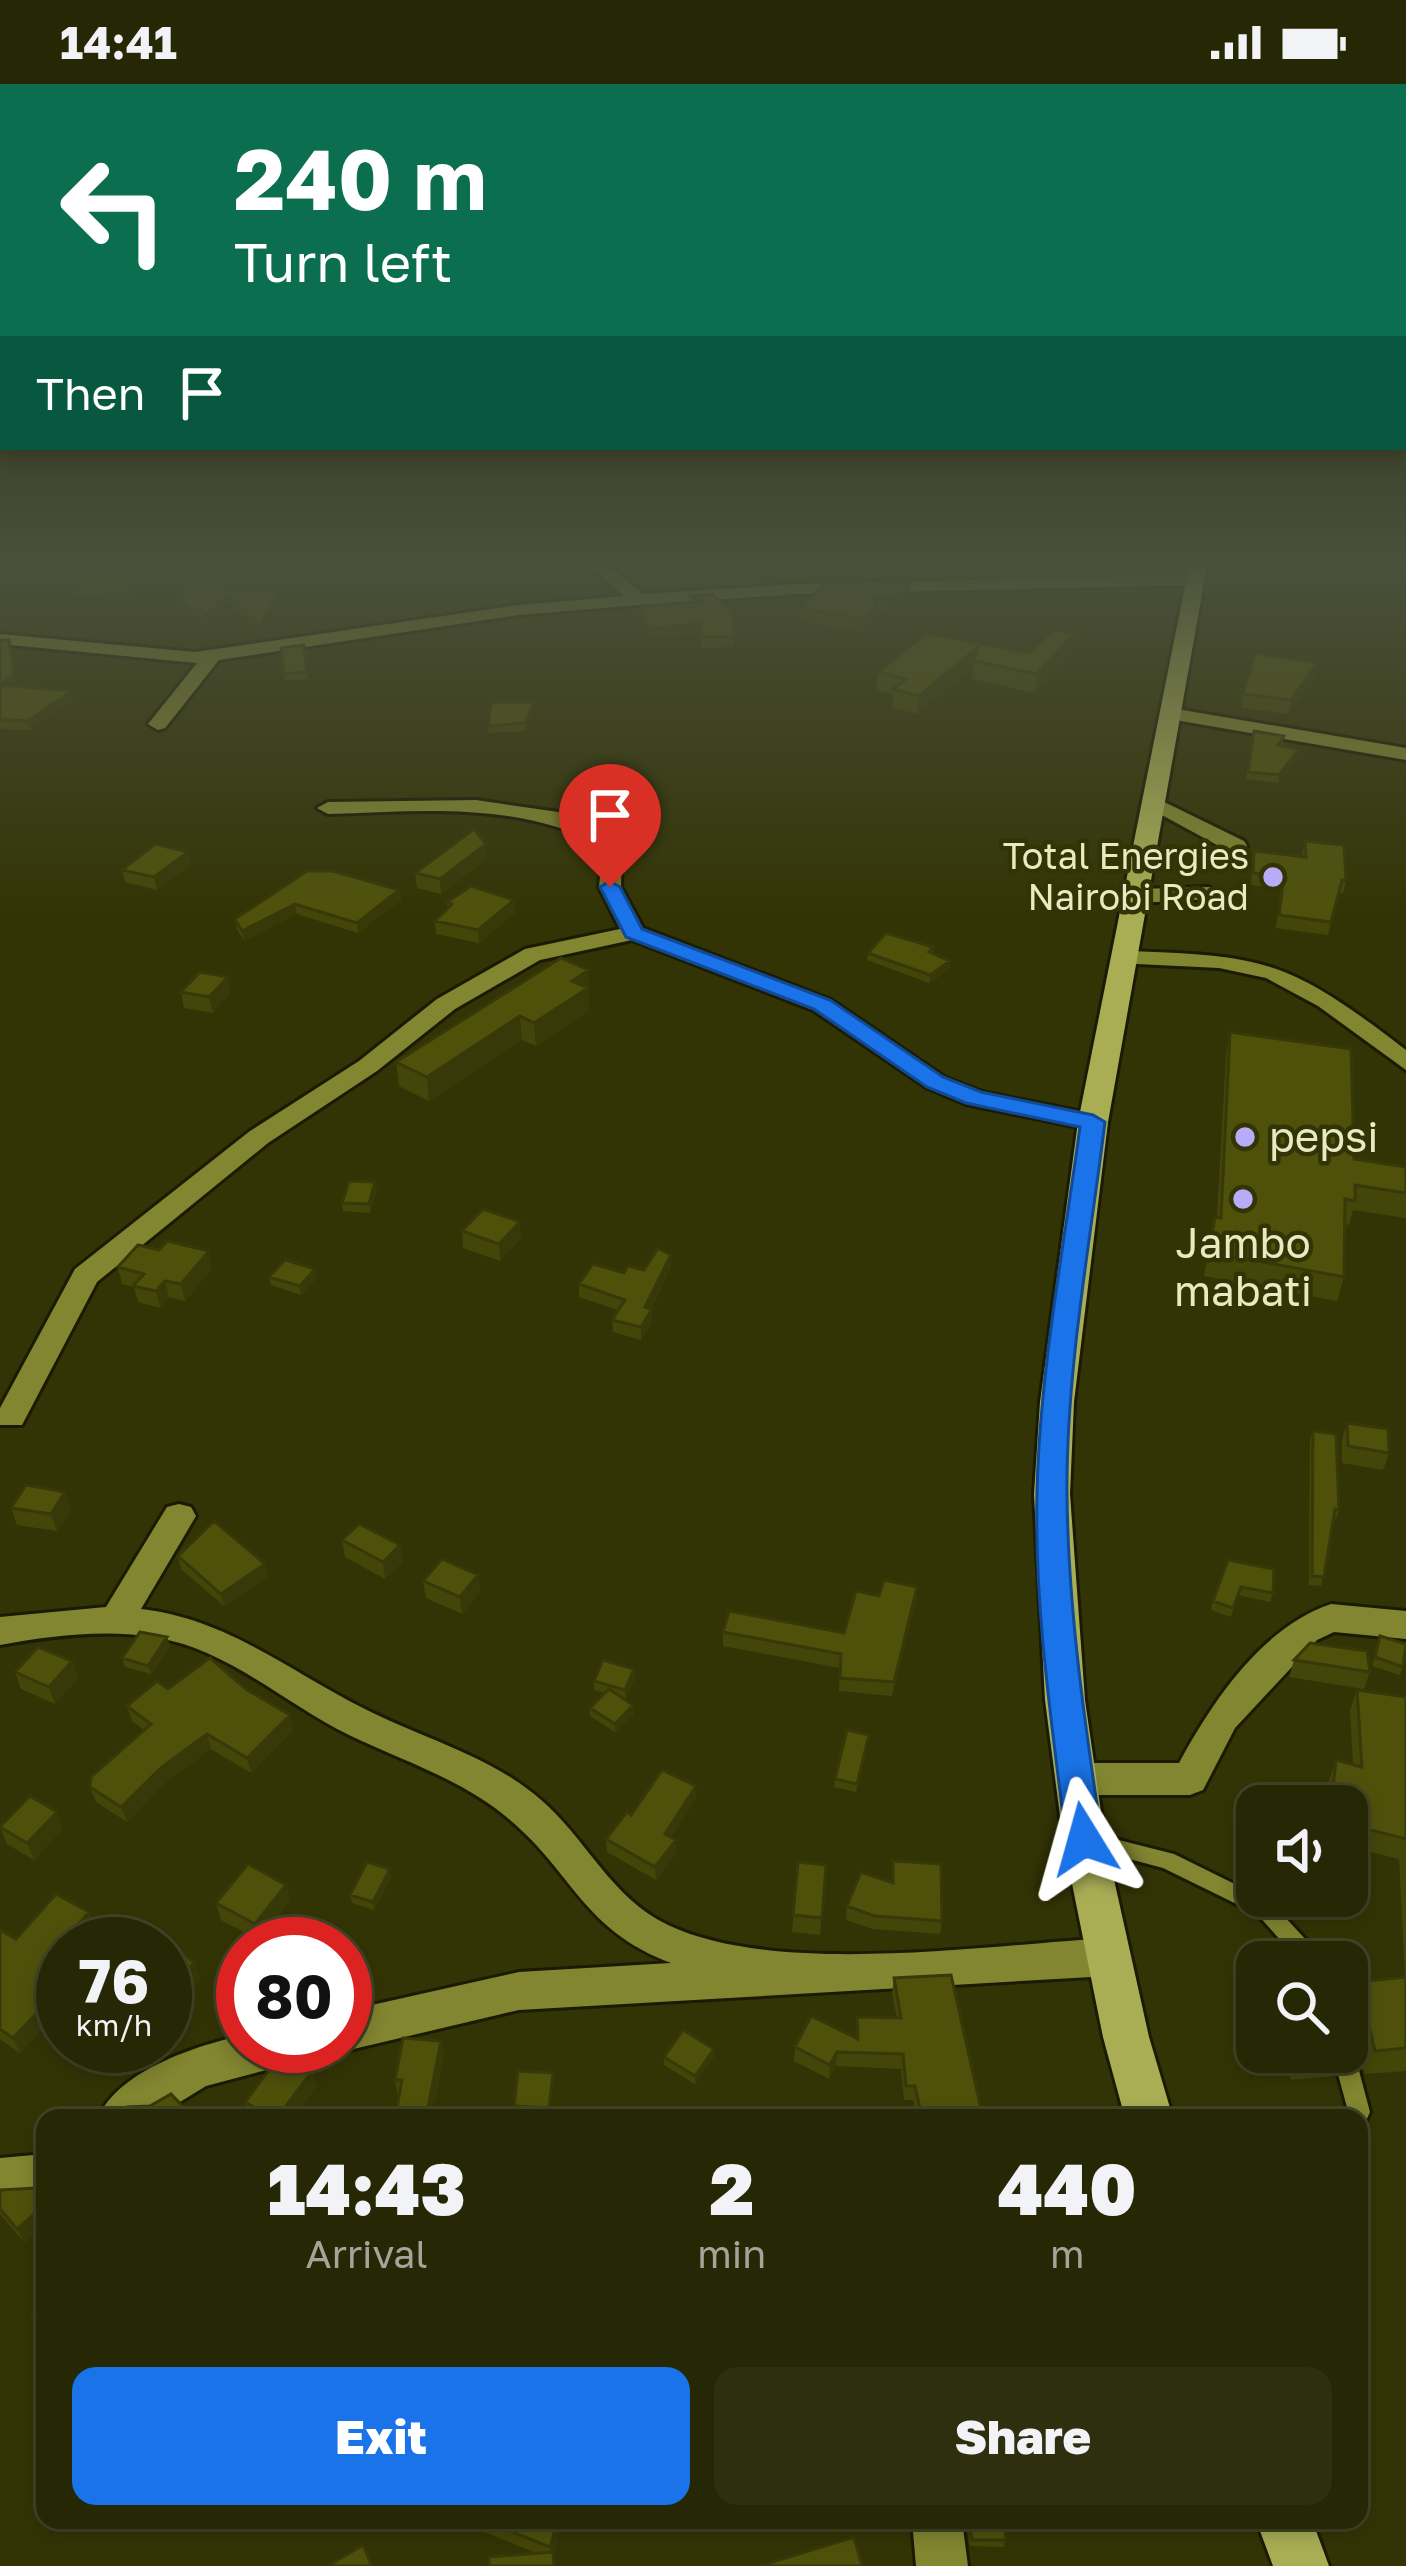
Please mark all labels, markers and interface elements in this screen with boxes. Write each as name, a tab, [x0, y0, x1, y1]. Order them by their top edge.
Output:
text: 14:41	[60, 15, 177, 69]
text: 240 m	[234, 128, 487, 228]
icon: left	[36, 132, 192, 288]
text: Turn left	[234, 229, 452, 294]
icon: arrive	[169, 360, 235, 426]
text: Then	[36, 366, 145, 420]
pin	[559, 764, 661, 887]
icon: arrive	[577, 782, 643, 848]
place label: Total Energies Nairobi Road	[1003, 834, 1249, 918]
marker: Total Energies Nairobi Road	[1260, 864, 1286, 890]
place label: pepsi	[1269, 1111, 1379, 1161]
marker: pepsi	[1232, 1124, 1258, 1150]
marker: Jambo mabati	[1230, 1186, 1256, 1212]
place label: Jambo mabati	[1174, 1217, 1312, 1315]
position arrow	[1021, 1776, 1147, 1902]
map controls	[1236, 1785, 1368, 2073]
button: sound	[1236, 1785, 1368, 1917]
speed limit sign: 80	[216, 1917, 372, 2073]
button: search	[1236, 1941, 1368, 2073]
text: 76	[79, 1944, 149, 2016]
text: km/h	[76, 2007, 152, 2043]
text: 14:43	[267, 2144, 466, 2231]
text: 2	[709, 2144, 754, 2231]
text: 440	[998, 2144, 1137, 2231]
text: Arrival	[306, 2230, 428, 2277]
text: min	[697, 2230, 766, 2277]
text: m	[1050, 2230, 1084, 2277]
button: Exit	[72, 2367, 690, 2505]
button: Share	[714, 2367, 1332, 2505]

